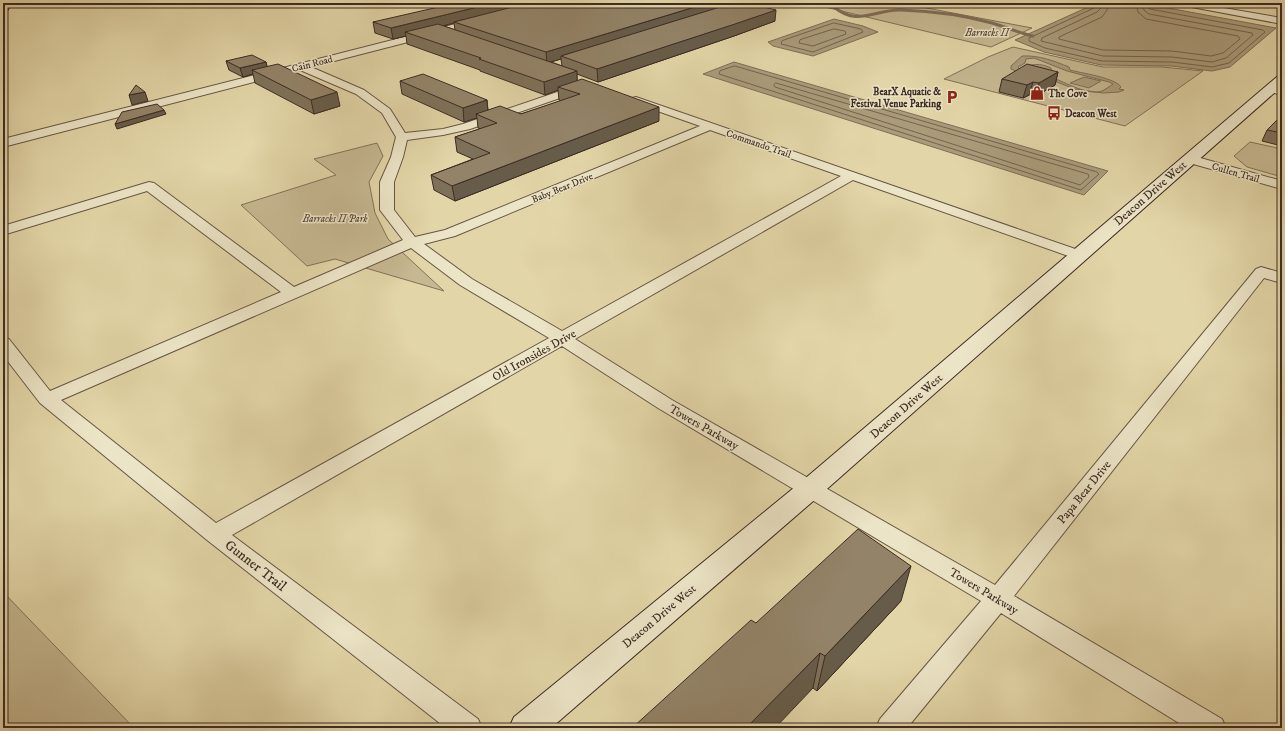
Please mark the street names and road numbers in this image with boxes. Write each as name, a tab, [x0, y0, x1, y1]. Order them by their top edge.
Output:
street label: Cain Road	[291, 53, 334, 75]
street label: Commando Trail	[725, 127, 793, 161]
street label: Deacon Drive West	[1111, 158, 1190, 229]
street label: Cullen Trail	[1210, 160, 1261, 185]
street label: Baby Bear Drive	[530, 170, 595, 206]
street label: Old Ironsides Drive	[490, 326, 579, 385]
street label: Deacon Drive West	[867, 371, 946, 442]
street label: Towers Parkway	[666, 401, 742, 454]
street label: Papa Bear Drive	[1054, 458, 1115, 527]
street label: Gunner Trail	[221, 536, 290, 596]
street label: Towers Parkway	[946, 565, 1021, 618]
street label: Deacon Drive West	[619, 581, 699, 652]

